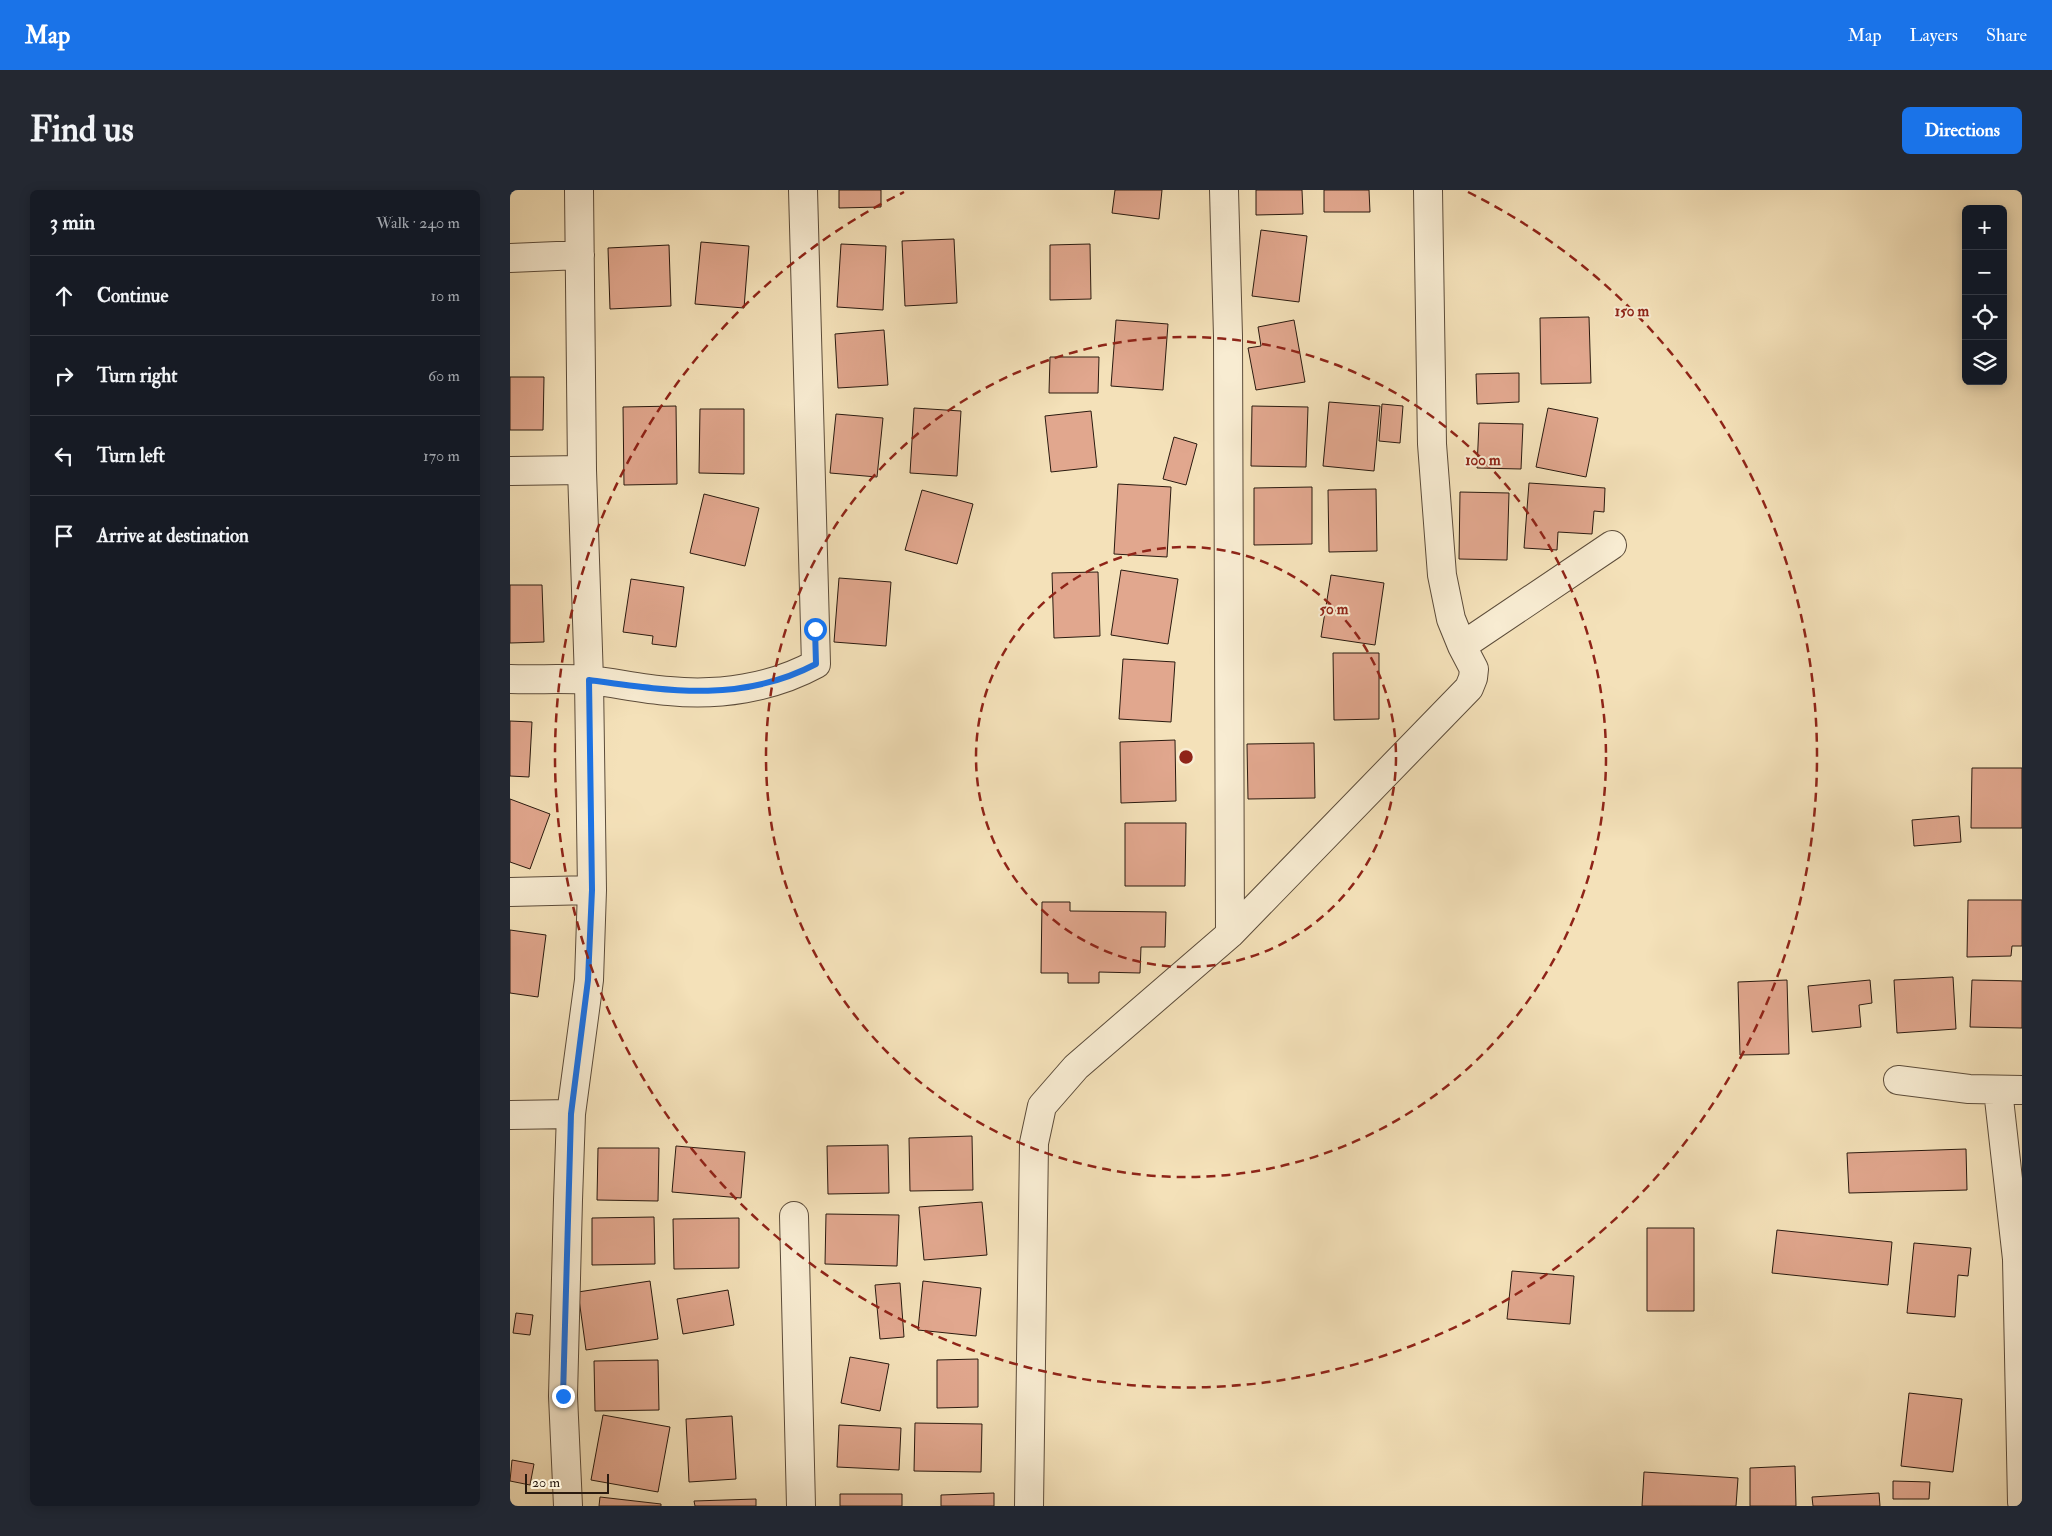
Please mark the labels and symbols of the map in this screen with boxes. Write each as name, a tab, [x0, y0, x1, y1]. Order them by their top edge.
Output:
text: 150 m	[1615, 302, 1649, 321]
text: 100 m	[1465, 451, 1501, 470]
text: 50 m	[1320, 600, 1349, 619]
route start	[804, 618, 827, 641]
centre of rings	[1177, 748, 1195, 766]
route end	[552, 1385, 575, 1408]
scale bar	[525, 1471, 609, 1494]

